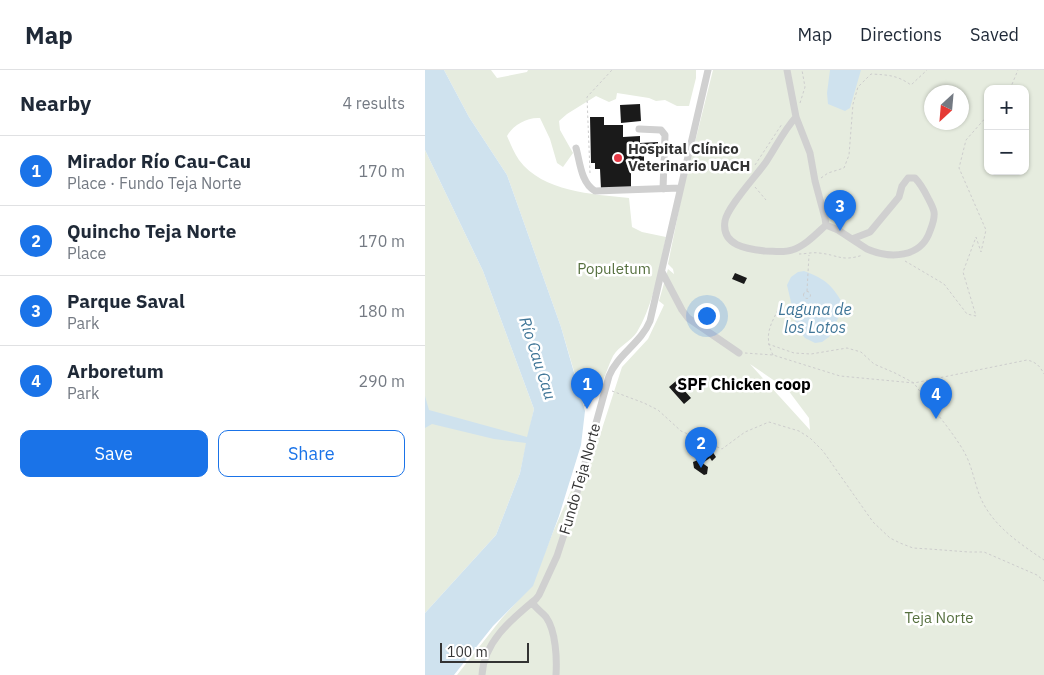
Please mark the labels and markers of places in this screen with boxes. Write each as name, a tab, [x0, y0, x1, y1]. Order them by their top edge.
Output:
place label: Hospital Clínico Veterinario UACH	[628, 139, 750, 175]
marker: Hospital Clínico Veterinario UACH	[612, 152, 624, 164]
pin: 3	[824, 190, 856, 231]
pin: 1	[571, 368, 603, 409]
pin: 4	[920, 378, 952, 419]
pin: 2	[685, 427, 717, 468]

